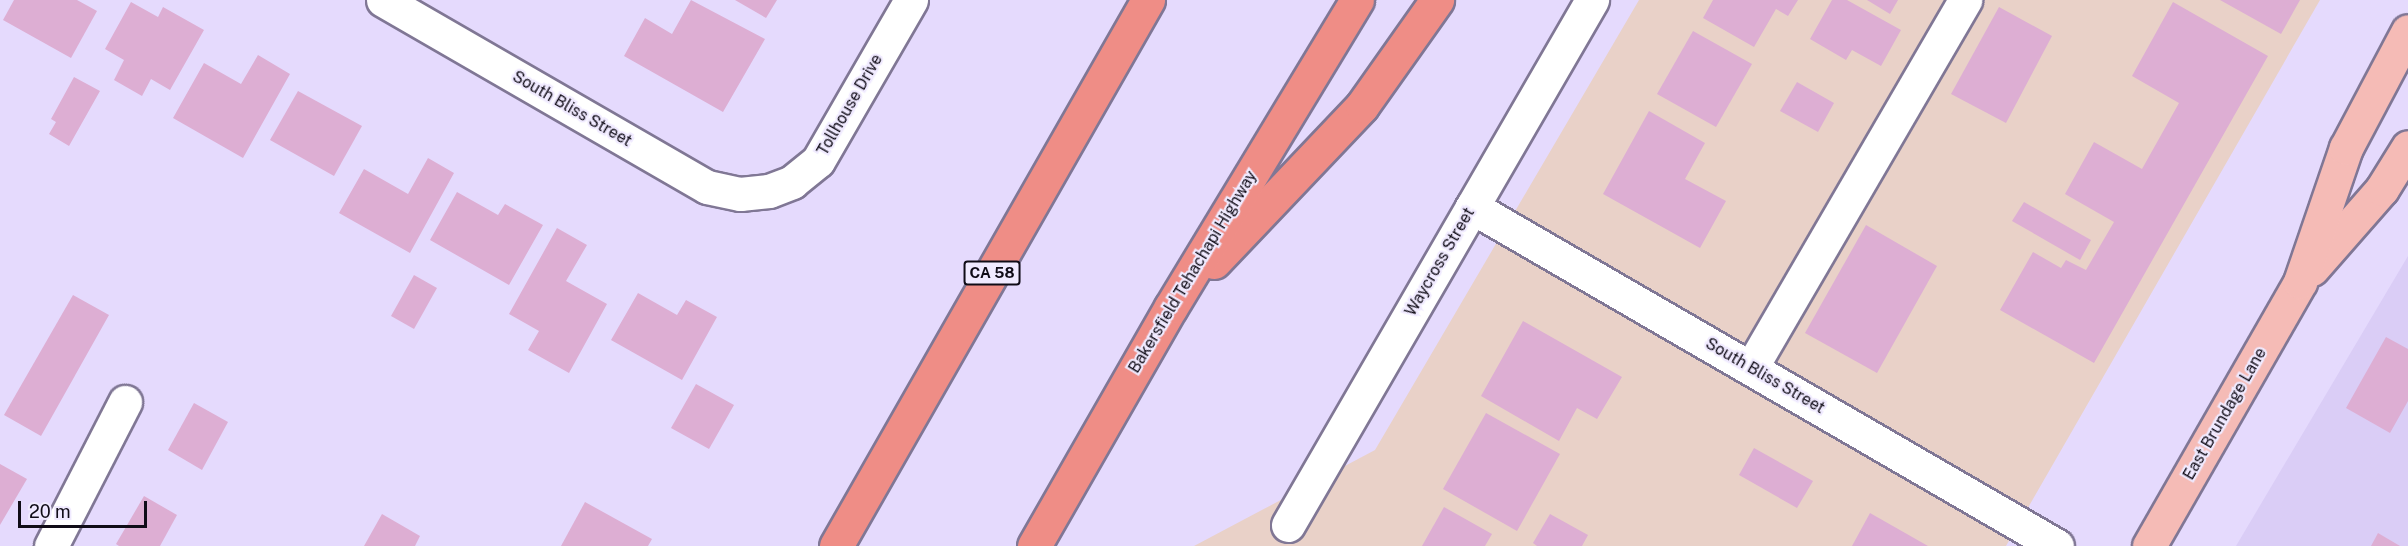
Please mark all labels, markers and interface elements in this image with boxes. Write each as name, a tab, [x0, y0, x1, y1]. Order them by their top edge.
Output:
street label: Tollhouse Drive	[813, 51, 887, 159]
street label: South Bliss Street	[509, 67, 635, 151]
street label: Bakersfield Tehachapi Highway	[1125, 167, 1261, 377]
street label: Waycross Street	[1401, 204, 1479, 320]
road number: CA 58	[964, 261, 1020, 285]
street label: South Bliss Street	[1702, 334, 1828, 418]
street label: East Brundage Lane	[2179, 345, 2271, 483]
scale bar	[21, 489, 150, 527]
text: 20 m	[29, 501, 71, 522]

